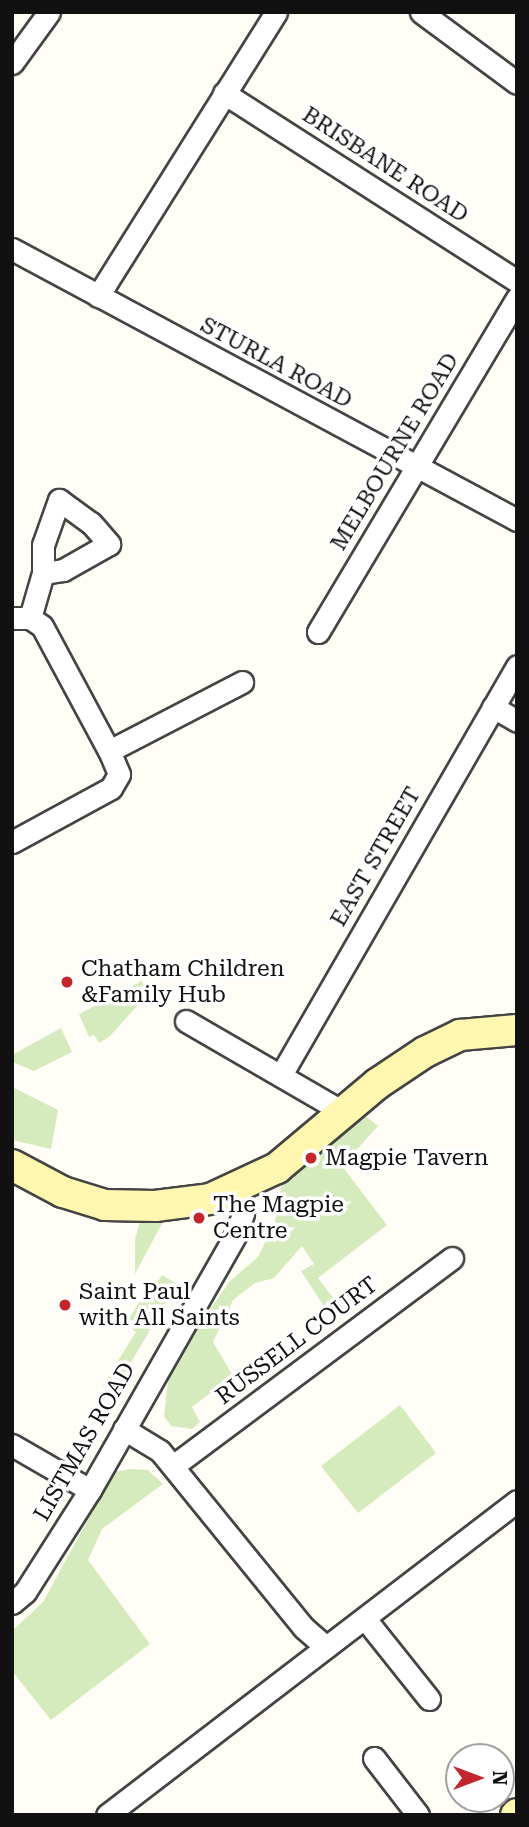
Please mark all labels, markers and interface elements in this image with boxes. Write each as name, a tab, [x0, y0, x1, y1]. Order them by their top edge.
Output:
street label: BRISBANE ROAD	[297, 101, 473, 229]
street label: STURLA ROAD	[195, 311, 357, 415]
street label: MELBOURNE ROAD	[325, 348, 465, 556]
street label: EAST STREET	[325, 782, 427, 932]
place label: Chatham Children &Family Hub	[81, 955, 285, 1009]
marker: Chatham Children &Family Hub	[59, 974, 75, 990]
place label: Magpie Tavern	[325, 1144, 489, 1172]
marker: Magpie Tavern	[303, 1150, 319, 1166]
place label: The Magpie Centre	[213, 1191, 344, 1245]
marker: The Magpie Centre	[191, 1210, 207, 1226]
street label: RUSSELL COURT	[211, 1271, 383, 1411]
place label: Saint Paul with All Saints	[79, 1278, 240, 1332]
marker: Saint Paul with All Saints	[57, 1297, 73, 1313]
street label: LISTMAS ROAD	[28, 1358, 142, 1526]
north arrow	[445, 1743, 515, 1813]
text: N	[488, 1771, 511, 1785]

